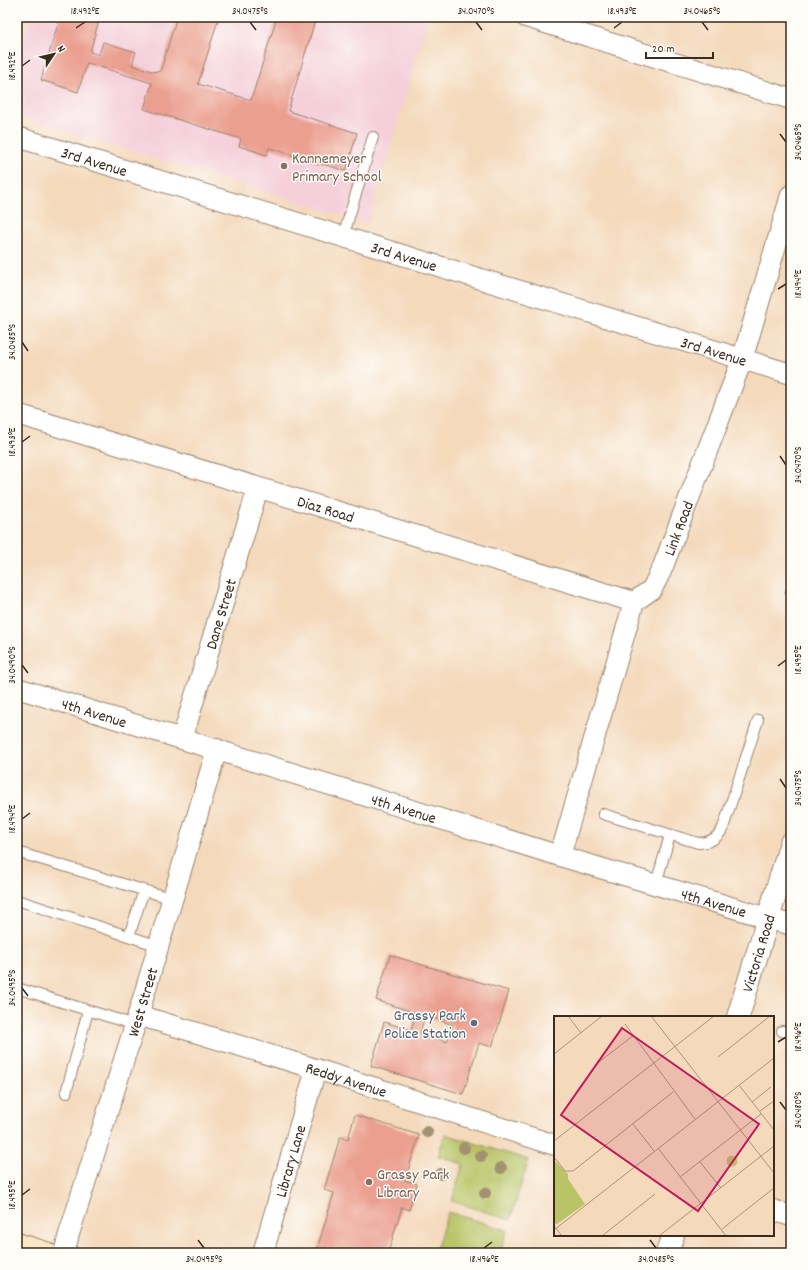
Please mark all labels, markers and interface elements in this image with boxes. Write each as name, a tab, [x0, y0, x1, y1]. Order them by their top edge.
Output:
text: 18.492°E	[71, 5, 100, 19]
text: 34.0475°S	[232, 5, 268, 19]
text: 34.0470°S	[458, 5, 494, 19]
text: 18.493°E	[608, 5, 637, 19]
text: 34.0465°S	[684, 5, 721, 19]
north arrow	[34, 34, 74, 74]
scale bar	[646, 34, 713, 60]
text: 20 m	[652, 41, 675, 58]
text: N	[52, 43, 69, 57]
text: 18.492°E	[6, 51, 20, 80]
text: 34.0465°S	[792, 124, 806, 161]
street label: 3rd Avenue	[58, 142, 130, 184]
place label: Kannemeyer Primary School	[292, 148, 382, 189]
marker: Kannemeyer Primary School	[279, 161, 289, 171]
street label: 3rd Avenue	[368, 237, 439, 279]
text: 18.494°E	[792, 269, 806, 298]
text: 34.0485°S	[6, 324, 20, 360]
street label: 3rd Avenue	[677, 332, 749, 374]
text: 18.493°E	[6, 427, 20, 456]
text: 34.0470°S	[792, 447, 806, 483]
street label: Diaz Road	[294, 491, 357, 530]
street label: Link Road	[659, 498, 701, 560]
street label: Dane Street	[201, 576, 244, 653]
text: 18.495°E	[792, 645, 806, 674]
text: 34.0490°S	[6, 646, 20, 684]
street label: 4th Avenue	[58, 693, 129, 735]
text: 34.0475°S	[792, 770, 806, 806]
street label: 4th Avenue	[368, 789, 439, 831]
text: 18.494°E	[6, 804, 20, 833]
street label: 4th Avenue	[678, 884, 749, 925]
street label: Victoria Road	[737, 912, 783, 995]
street label: West Street	[123, 965, 166, 1040]
text: 34.0495°S	[6, 970, 20, 1006]
place label: Grassy Park Police Station	[384, 1005, 466, 1046]
inset map	[554, 1016, 774, 1236]
marker: Grassy Park Police Station	[469, 1018, 479, 1028]
text: 18.496°E	[792, 1022, 806, 1052]
street label: Reddy Avenue	[302, 1057, 389, 1105]
text: 34.0480°S	[792, 1092, 806, 1128]
street label: Library Lane	[271, 1122, 313, 1200]
place label: Grassy Park Library	[377, 1164, 449, 1205]
marker: Grassy Park Library	[364, 1177, 374, 1187]
text: 18.495°E	[6, 1180, 20, 1209]
text: 34.0495°S	[186, 1253, 222, 1267]
text: 18.496°E	[469, 1253, 499, 1267]
text: 34.0485°S	[638, 1253, 674, 1267]

